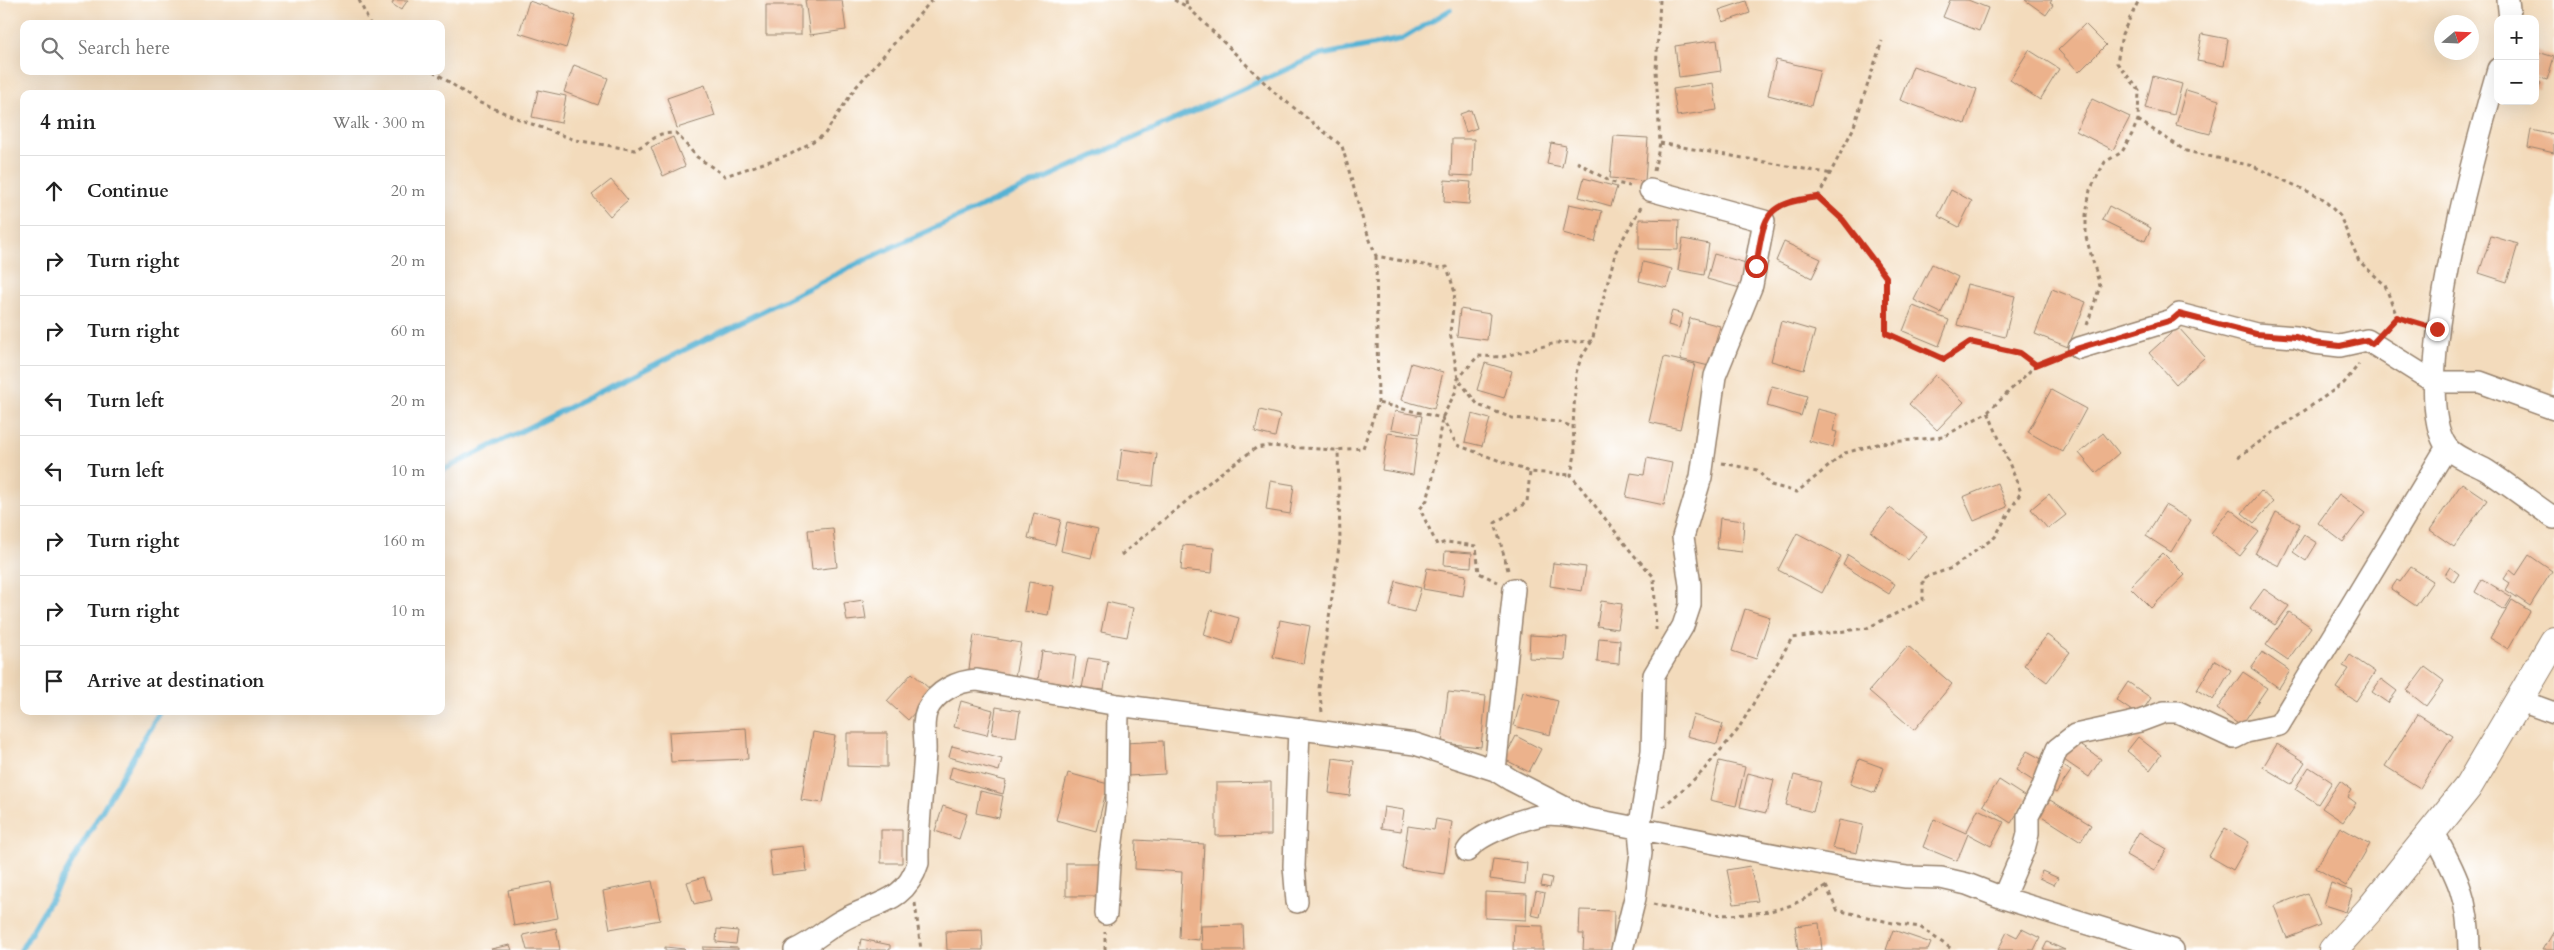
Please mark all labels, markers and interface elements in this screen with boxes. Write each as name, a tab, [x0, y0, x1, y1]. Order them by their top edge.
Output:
north arrow	[2434, 15, 2479, 60]
map controls	[2494, 15, 2539, 105]
button: +	[2494, 15, 2539, 60]
search box	[20, 20, 445, 75]
icon: search	[38, 34, 66, 62]
text: Search here	[78, 35, 170, 61]
button: −	[2494, 60, 2539, 105]
text: 4 min	[40, 108, 96, 137]
text: Walk · 300 m	[333, 112, 425, 134]
icon: ahead	[40, 177, 68, 205]
text: Continue	[87, 178, 169, 204]
text: 20 m	[391, 180, 425, 202]
icon: right	[40, 247, 68, 275]
text: Turn right	[87, 248, 179, 274]
text: 20 m	[391, 250, 425, 272]
route start	[1745, 255, 1768, 278]
icon: right	[40, 317, 68, 345]
text: Turn right	[87, 318, 179, 344]
route end	[2426, 318, 2449, 341]
text: 60 m	[391, 320, 425, 342]
icon: left	[40, 387, 68, 415]
text: Turn left	[87, 388, 164, 414]
text: 20 m	[391, 390, 425, 412]
icon: left	[40, 457, 68, 485]
text: Turn left	[87, 458, 164, 484]
text: 10 m	[391, 460, 425, 482]
icon: right	[40, 527, 68, 555]
text: Turn right	[87, 528, 179, 554]
text: 160 m	[383, 530, 425, 552]
icon: right	[40, 597, 68, 625]
text: Turn right	[87, 598, 179, 624]
text: 10 m	[391, 600, 425, 622]
icon: arrive	[40, 667, 68, 695]
text: Arrive at destination	[87, 668, 264, 694]

